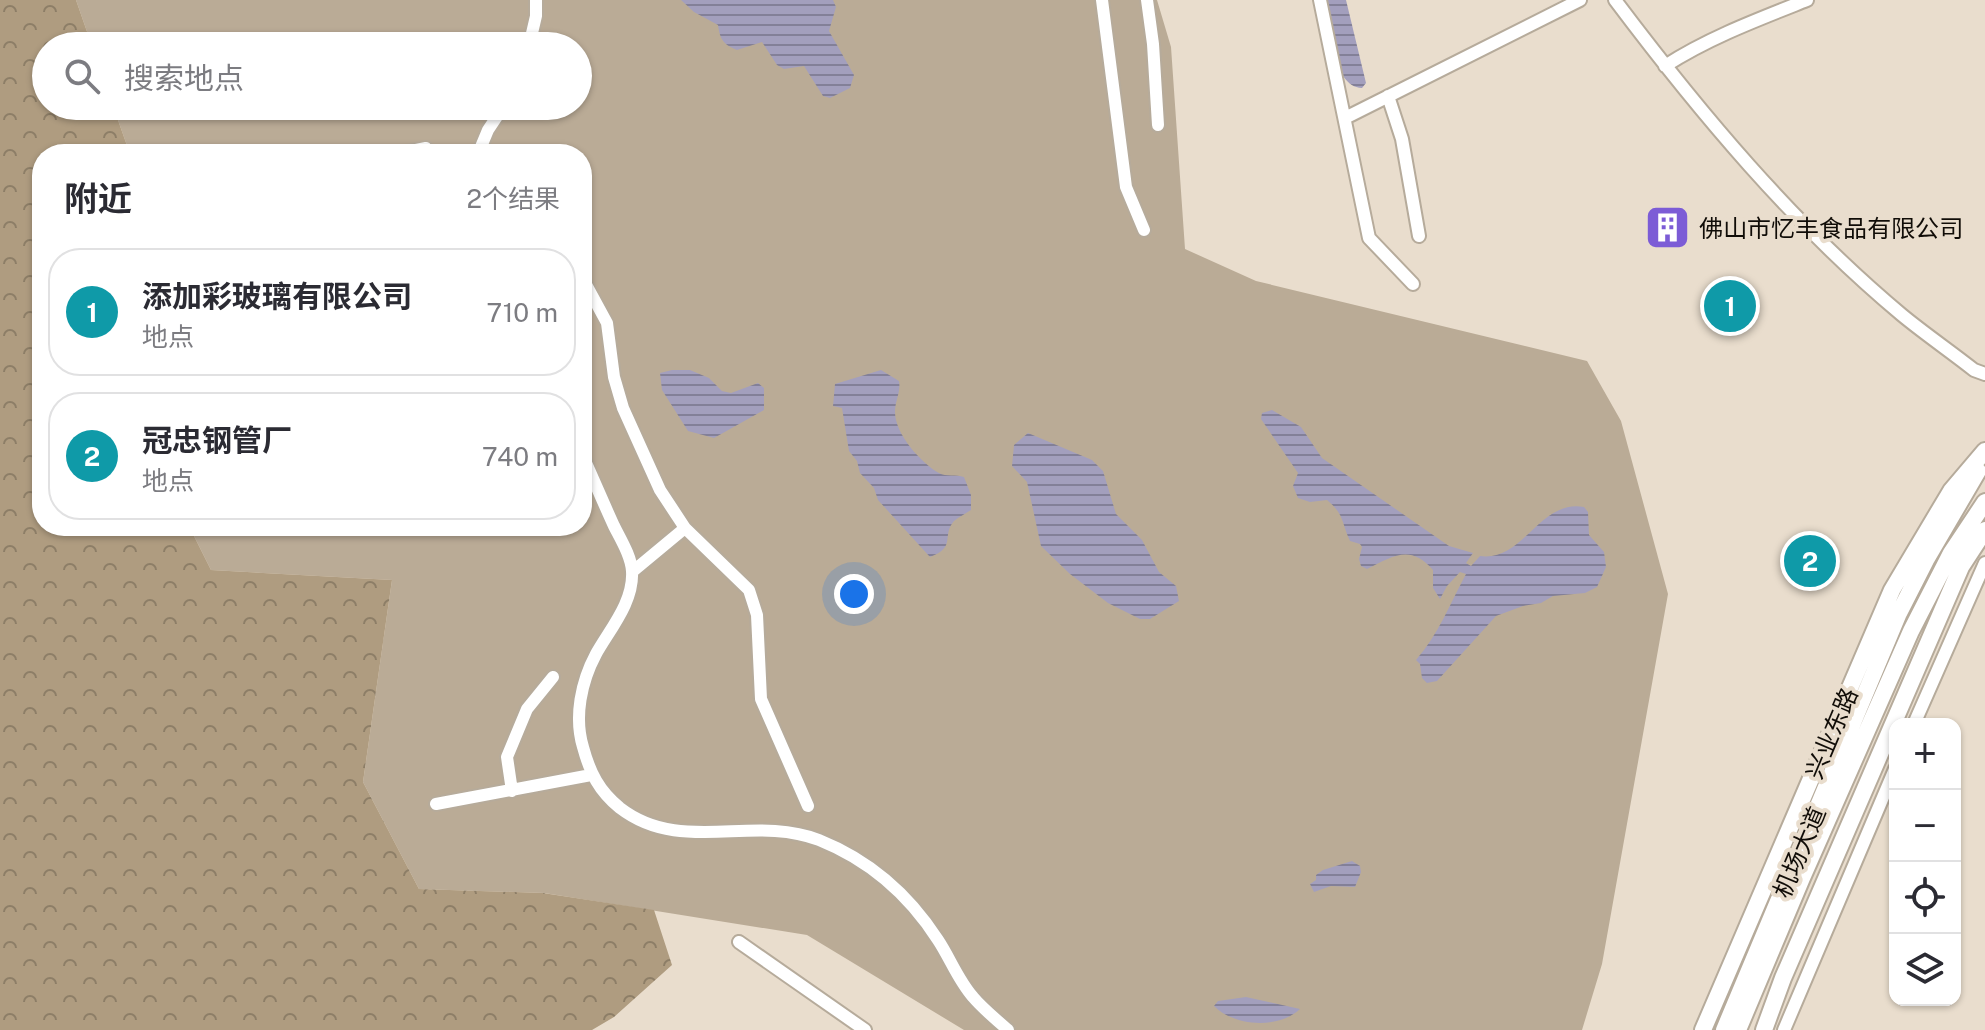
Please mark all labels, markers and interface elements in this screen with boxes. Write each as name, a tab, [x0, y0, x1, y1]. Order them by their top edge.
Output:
search box	[32, 32, 592, 120]
icon: search	[60, 54, 104, 98]
text: 搜索地点	[124, 60, 244, 96]
text: 附近	[64, 179, 132, 219]
text: 2个结果	[467, 183, 560, 214]
building icon: 佛山市忆丰食品有限公司	[1644, 204, 1692, 252]
place label: 佛山市忆丰食品有限公司	[1699, 214, 1963, 242]
pin: 1	[1704, 276, 1756, 336]
text: 添加彩玻璃有限公司	[142, 278, 412, 314]
text: 1	[86, 297, 98, 328]
text: 710 m	[487, 297, 558, 328]
text: 地点	[142, 321, 194, 352]
text: 冠忠钢管厂	[142, 422, 292, 458]
text: 2	[84, 441, 100, 472]
text: 740 m	[482, 441, 558, 472]
text: 地点	[142, 465, 194, 496]
pin: 2	[1784, 531, 1836, 591]
your location	[834, 574, 874, 614]
street label: 兴业东路	[1799, 683, 1863, 783]
map controls	[1889, 718, 1961, 1006]
button: +	[1889, 718, 1961, 790]
button: −	[1889, 790, 1961, 862]
street label: 机场大道	[1767, 802, 1831, 902]
button: locate	[1889, 862, 1961, 934]
button: layers	[1889, 934, 1961, 1006]

